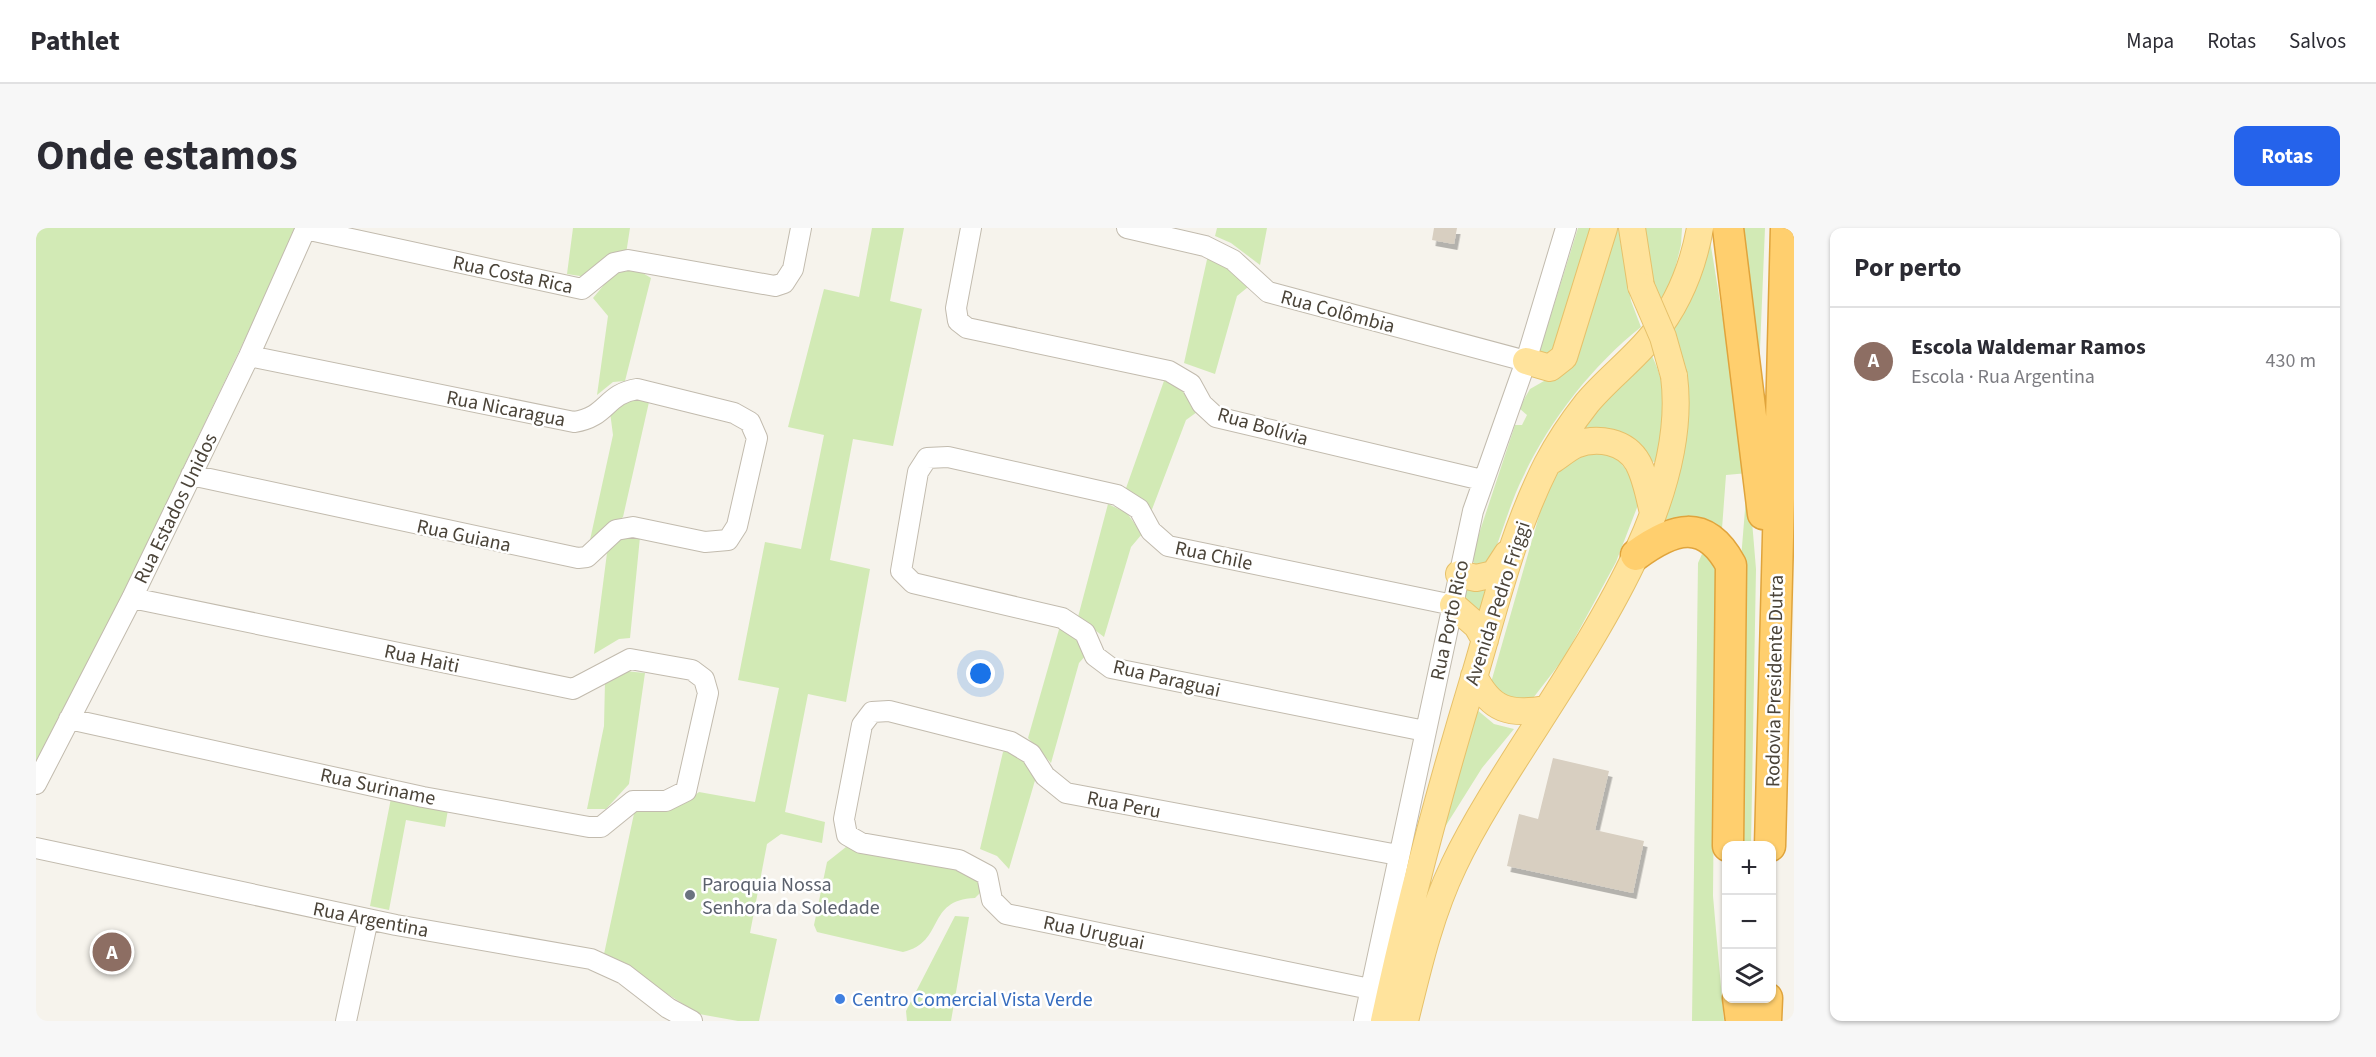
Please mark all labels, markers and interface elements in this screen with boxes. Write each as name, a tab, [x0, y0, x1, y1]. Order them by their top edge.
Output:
text: Pathlet	[30, 21, 120, 61]
text: Mapa	[2126, 26, 2174, 56]
text: Rotas	[2207, 26, 2256, 56]
text: Salvos	[2289, 26, 2346, 56]
text: Onde estamos	[36, 126, 298, 186]
button: Rotas	[2234, 126, 2340, 186]
street label: Rua Costa Rica	[450, 249, 575, 301]
text: Por perto	[1854, 249, 1962, 286]
street label: Rua Colômbia	[1278, 283, 1398, 341]
text: Escola Waldemar Ramos	[1911, 331, 2146, 363]
text: A	[1868, 347, 1879, 375]
text: 430 m	[2266, 347, 2316, 375]
text: Escola · Rua Argentina	[1911, 363, 2095, 391]
street label: Rua Nicaragua	[444, 384, 568, 434]
street label: Rua Bolívia	[1214, 401, 1311, 453]
street label: Rua Estados Unidos	[127, 428, 225, 589]
street label: Rua Guiana	[414, 512, 513, 560]
street label: Avenida Pedro Friggi	[1458, 518, 1538, 689]
street label: Rua Chile	[1172, 534, 1255, 578]
street label: Rua Porto Rico	[1424, 558, 1476, 683]
street label: Rodovia Presidente Dutra	[1759, 575, 1791, 787]
street label: Rua Haiti	[382, 637, 462, 681]
street label: Rua Paraguai	[1110, 653, 1223, 705]
your location	[966, 659, 995, 688]
street label: Rua Suriname	[318, 761, 438, 813]
street label: Rua Peru	[1084, 784, 1163, 826]
map controls	[1722, 841, 1776, 1003]
button: +	[1722, 841, 1776, 895]
place label: Paroquia Nossa Senhora da Soledade	[702, 871, 880, 922]
marker: Paroquia Nossa Senhora da Soledade	[683, 888, 697, 902]
street label: Rua Argentina	[311, 895, 431, 945]
button: −	[1722, 895, 1776, 949]
street label: Rua Uruguai	[1040, 909, 1147, 957]
pin: A	[92, 930, 132, 974]
button: layers	[1722, 949, 1776, 1003]
place label: Centro Comercial Vista Verde	[852, 986, 1093, 1014]
marker: Centro Comercial Vista Verde	[833, 992, 847, 1006]

